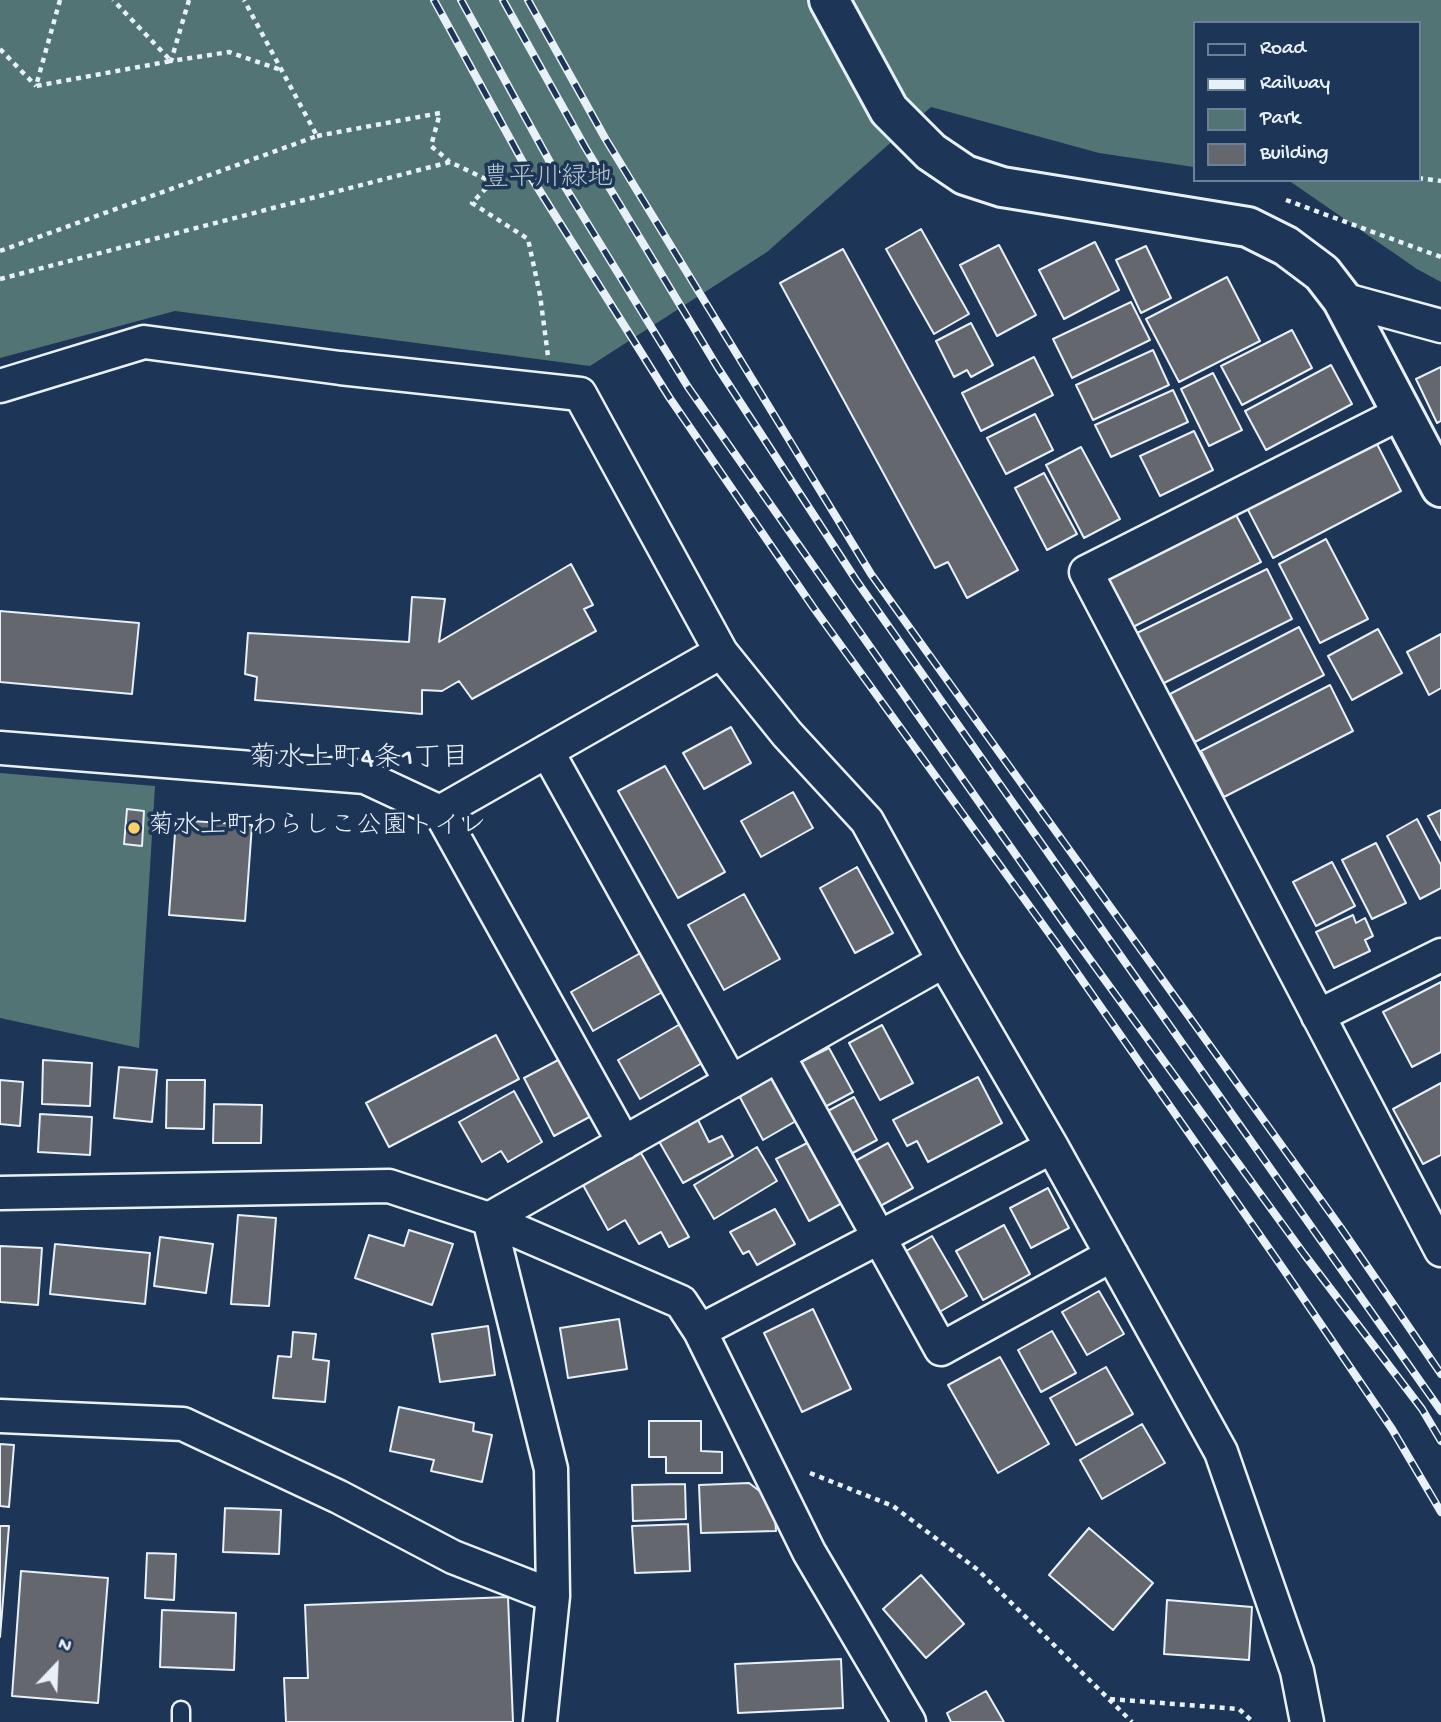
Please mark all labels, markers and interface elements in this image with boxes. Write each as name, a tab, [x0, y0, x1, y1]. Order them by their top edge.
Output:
legend	[1192, 21, 1420, 182]
text: Road	[1260, 37, 1306, 62]
text: Railway	[1260, 72, 1330, 97]
text: Park	[1260, 107, 1300, 132]
text: Building	[1260, 142, 1329, 167]
park label: 豊平川緑地	[483, 164, 613, 196]
district label: 菊水上町4条1丁目	[249, 744, 469, 778]
place label: 菊水上町わらしこ公園トイレ	[148, 812, 486, 844]
marker: 菊水上町わらしこ公園トイレ	[126, 820, 142, 836]
north arrow	[21, 1631, 91, 1701]
text: N	[54, 1633, 75, 1659]

